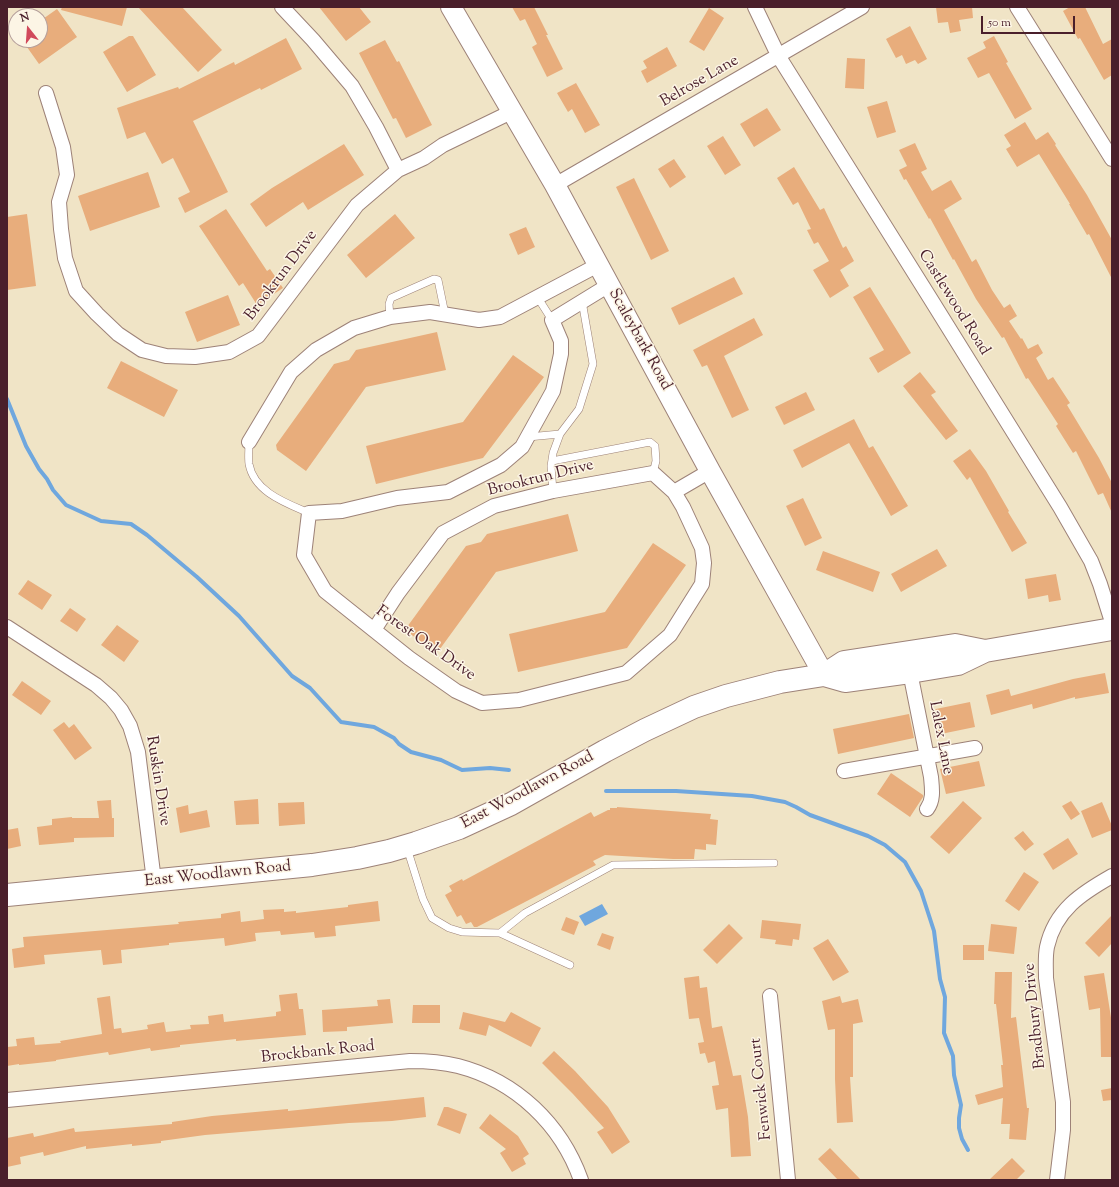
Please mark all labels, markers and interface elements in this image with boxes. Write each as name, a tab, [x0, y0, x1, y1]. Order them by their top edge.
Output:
north arrow	[8, 8, 48, 48]
scale bar	[983, 8, 1077, 34]
text: N	[18, 9, 31, 26]
text: 50 m	[988, 14, 1011, 32]
street label: Belrose Lane	[657, 52, 743, 112]
street label: Brookrun Drive	[242, 227, 322, 325]
street label: Castlewood Road	[913, 247, 993, 359]
street label: Scaleybark Road	[603, 286, 675, 394]
street label: Brookrun Drive	[486, 457, 596, 501]
street label: Forest Oak Drive	[371, 602, 479, 686]
street label: Lalex Lane	[923, 700, 957, 776]
street label: Ruskin Drive	[140, 734, 174, 828]
street label: East Woodlawn Road	[458, 748, 598, 834]
street label: East Woodlawn Road	[144, 858, 292, 892]
street label: Bradbury Drive	[1021, 962, 1051, 1070]
street label: Brockbank Road	[260, 1037, 376, 1069]
street label: Fenwick Court	[747, 1037, 777, 1141]

